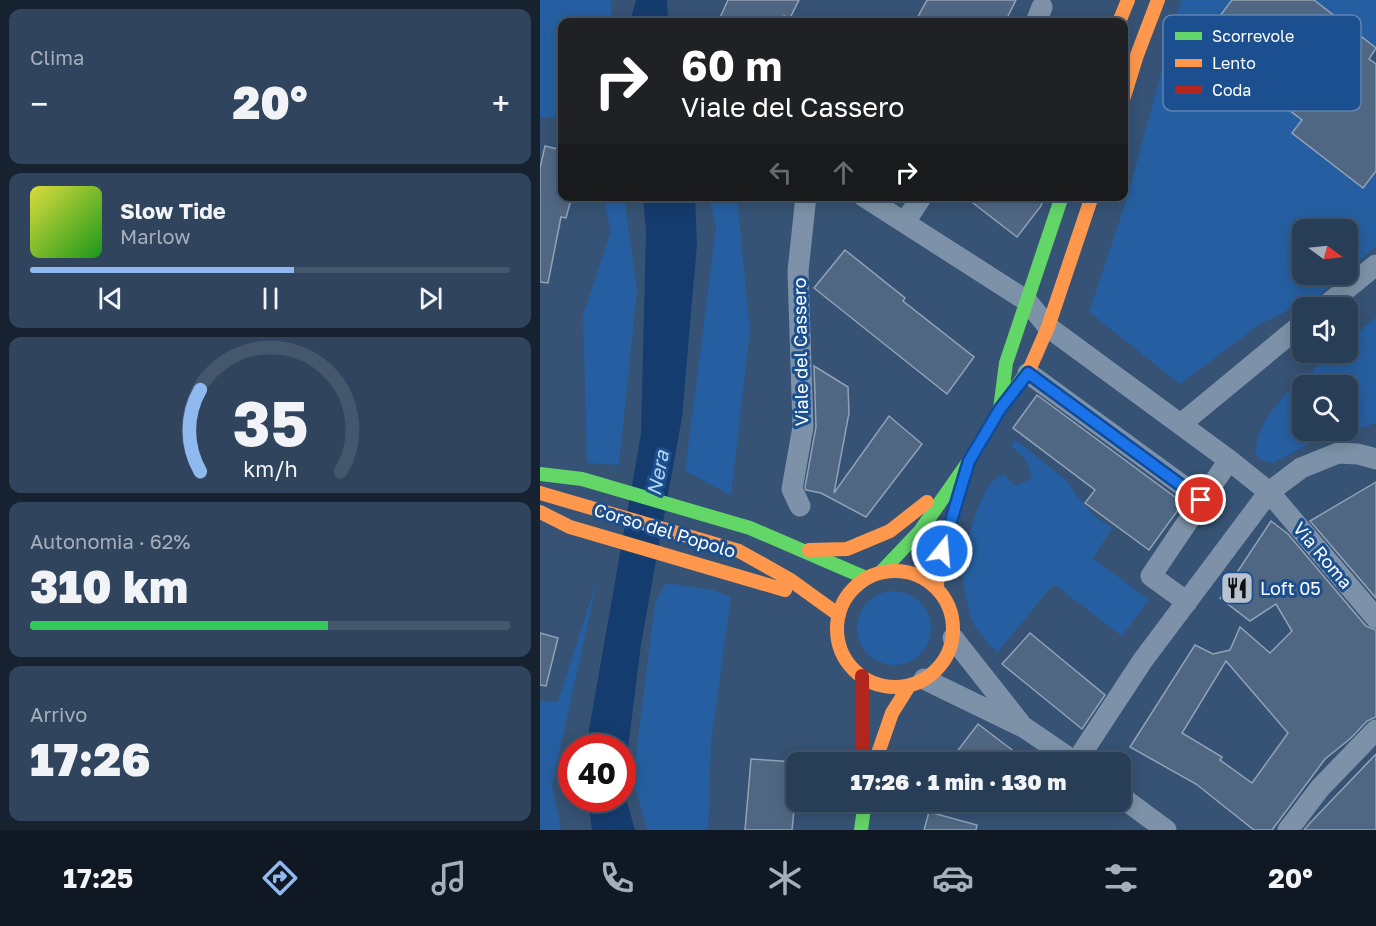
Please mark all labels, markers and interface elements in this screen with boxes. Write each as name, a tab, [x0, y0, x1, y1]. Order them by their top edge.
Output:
legend	[1163, 15, 1361, 111]
text: Scorrevole	[1212, 26, 1294, 46]
text: 60 m	[681, 40, 782, 90]
icon: right	[582, 42, 660, 120]
text: Clima	[30, 45, 84, 69]
text: Lento	[1212, 53, 1256, 73]
text: 20°	[232, 75, 308, 129]
text: Coda	[1212, 80, 1251, 100]
text: −	[30, 84, 48, 123]
text: +	[492, 84, 510, 123]
text: Viale del Cassero	[681, 91, 904, 123]
icon: left	[764, 156, 797, 189]
icon: ahead	[827, 156, 860, 189]
icon: right	[890, 156, 923, 189]
text: Slow Tide	[120, 197, 226, 224]
north arrow	[1292, 219, 1358, 285]
map controls	[1292, 219, 1358, 441]
text: Marlow	[120, 224, 191, 248]
street label: Viale del Cassero	[788, 277, 812, 427]
icon: previous	[94, 282, 127, 315]
icon: pause	[254, 282, 287, 315]
icon: next	[414, 282, 447, 315]
button: sound	[1292, 297, 1358, 363]
button: search	[1292, 375, 1358, 441]
text: 35	[232, 385, 308, 460]
water label: Nera	[641, 448, 673, 498]
text: km/h	[243, 456, 297, 482]
pin	[1175, 474, 1226, 525]
icon: arrive	[1184, 483, 1217, 516]
street label: Corso del Popolo	[591, 498, 739, 562]
street label: Via Roma	[1289, 517, 1357, 593]
position arrow	[910, 519, 974, 583]
text: Autonomia · 62%	[30, 529, 190, 553]
text: 310 km	[30, 559, 188, 613]
restaurant icon: Loft 05	[1219, 570, 1255, 606]
place label: Loft 05	[1260, 577, 1321, 599]
text: Arrivo	[30, 702, 87, 726]
text: 17:26	[30, 732, 150, 786]
speed limit sign: 40	[558, 734, 636, 812]
text: 17:26 · 1 min · 130 m	[851, 768, 1066, 795]
icon: directions	[259, 857, 301, 899]
icon: music	[428, 857, 470, 899]
icon: phone	[596, 857, 638, 899]
icon: climate	[764, 857, 806, 899]
icon: car	[932, 857, 974, 899]
icon: filters	[1100, 857, 1142, 899]
text: 17:25	[63, 862, 133, 894]
text: 20°	[1268, 862, 1313, 894]

